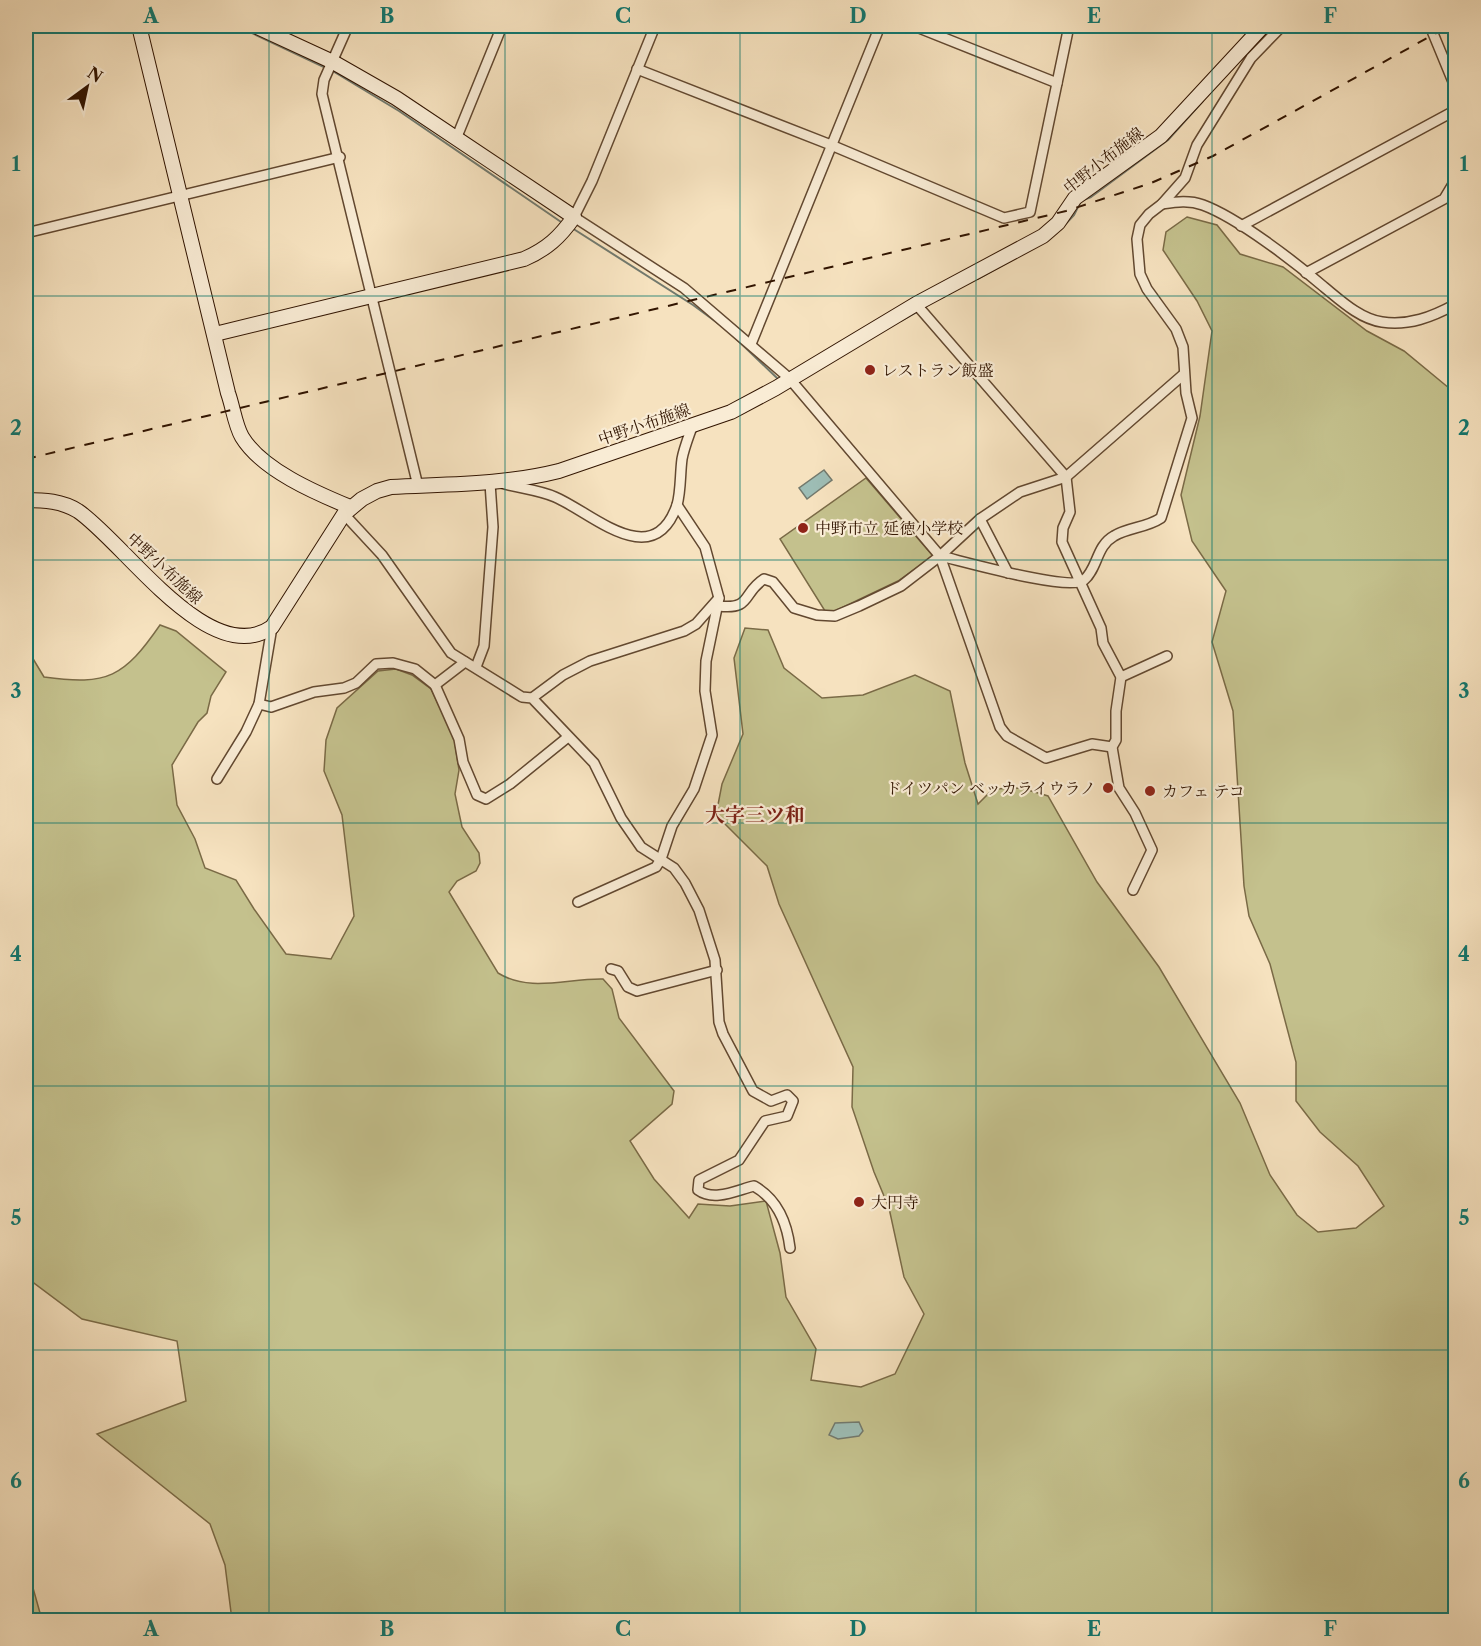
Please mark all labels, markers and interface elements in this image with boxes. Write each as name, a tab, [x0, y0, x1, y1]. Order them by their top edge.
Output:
text: A	[142, 4, 159, 28]
text: B	[380, 4, 395, 28]
text: C	[615, 4, 631, 28]
text: D	[849, 4, 867, 28]
text: E	[1087, 4, 1101, 28]
text: F	[1323, 4, 1337, 28]
north arrow	[57, 57, 117, 117]
text: N	[84, 62, 107, 87]
street label: 中野小布施線	[1059, 123, 1147, 197]
text: 1	[12, 152, 21, 176]
text: 1	[1460, 152, 1469, 176]
place label: レストラン飯盛	[882, 360, 994, 380]
marker: レストラン飯盛	[863, 363, 877, 377]
street label: 中野小布施線	[595, 399, 693, 449]
text: 2	[10, 416, 22, 440]
text: 2	[1458, 416, 1470, 440]
place label: 中野市立 延徳小学校	[815, 518, 963, 538]
marker: 中野市立 延徳小学校	[796, 521, 810, 535]
street label: 中野小布施線	[123, 528, 207, 608]
text: 3	[10, 679, 22, 703]
text: 3	[1458, 679, 1470, 703]
place label: ドイツパン ベッカライウラノ	[886, 778, 1096, 798]
marker: ドイツパン ベッカライウラノ	[1101, 781, 1115, 795]
place label: カフェ テコ	[1162, 781, 1245, 801]
marker: カフェ テコ	[1143, 784, 1157, 798]
district label: 大字三ツ和	[705, 803, 805, 827]
text: 4	[10, 942, 22, 966]
text: 4	[1458, 942, 1470, 966]
place label: 大円寺	[871, 1192, 919, 1212]
marker: 大円寺	[852, 1195, 866, 1209]
text: 5	[10, 1206, 22, 1230]
text: 5	[1458, 1206, 1470, 1230]
text: 6	[10, 1469, 22, 1493]
text: 6	[1458, 1469, 1470, 1493]
text: A	[142, 1617, 159, 1641]
text: B	[380, 1617, 395, 1641]
text: C	[615, 1617, 631, 1641]
text: D	[849, 1617, 867, 1641]
text: E	[1087, 1617, 1101, 1641]
text: F	[1323, 1617, 1337, 1641]

